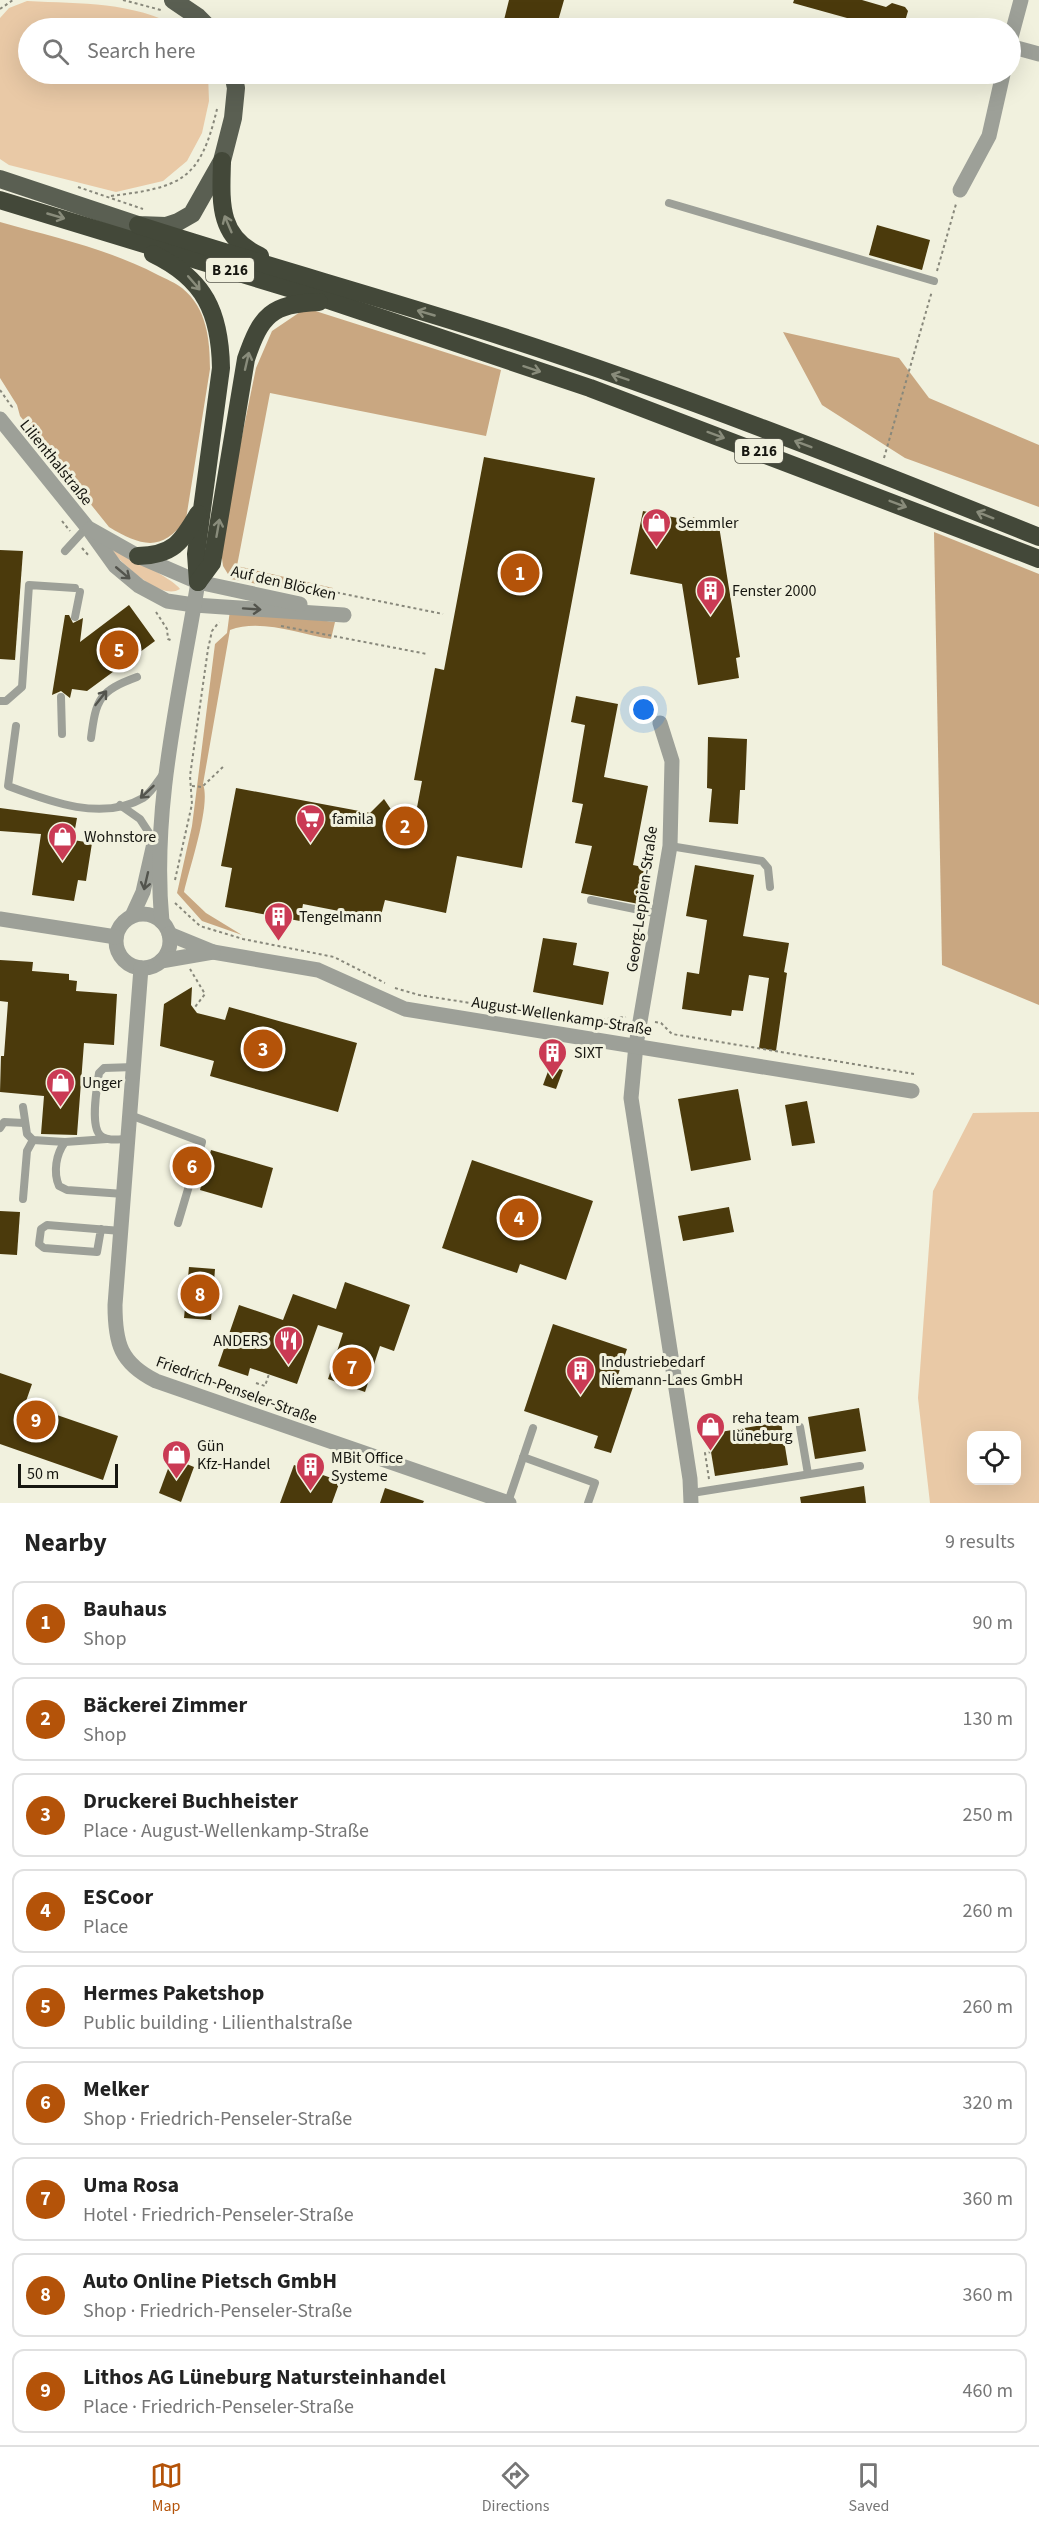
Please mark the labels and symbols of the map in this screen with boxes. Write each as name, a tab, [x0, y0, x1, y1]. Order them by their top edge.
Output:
one-way arrow	[46, 211, 65, 222]
one-way arrow	[222, 215, 233, 234]
road number: B 216	[206, 258, 254, 282]
one-way arrow	[187, 275, 201, 290]
one-way arrow	[417, 307, 436, 318]
one-way arrow	[241, 351, 253, 370]
one-way arrow	[522, 364, 541, 375]
one-way arrow	[611, 370, 630, 381]
street label: Lilienthalstraße	[15, 415, 98, 510]
one-way arrow	[706, 430, 724, 441]
one-way arrow	[795, 437, 813, 448]
road number: B 216	[735, 439, 783, 463]
one-way arrow	[888, 500, 906, 511]
shop icon: Semmler	[641, 506, 673, 548]
one-way arrow	[976, 509, 994, 520]
place label: Semmler	[678, 512, 739, 534]
one-way arrow	[212, 519, 223, 539]
pin: 1	[500, 550, 540, 596]
street label: Auf den Blöcken	[229, 560, 339, 606]
one-way arrow	[115, 566, 131, 579]
building icon: Fenster 2000	[695, 574, 727, 616]
place label: Fenster 2000	[732, 580, 816, 602]
one-way arrow	[242, 603, 262, 614]
pin: 5	[100, 628, 138, 672]
one-way arrow	[95, 691, 108, 707]
your location	[629, 695, 658, 724]
one-way arrow	[139, 785, 154, 799]
supermarket icon: famila	[295, 802, 327, 844]
pin: 2	[386, 804, 424, 848]
place label: famila	[332, 808, 374, 830]
shop icon: Wohnstore	[47, 820, 79, 862]
street label: Georg-Leppien-Straße	[621, 825, 663, 974]
place label: Wohnstore	[84, 826, 156, 848]
one-way arrow	[139, 871, 151, 890]
building icon: Tengelmann	[262, 900, 294, 942]
place label: Tengelmann	[299, 906, 382, 928]
street label: August-Wellenkamp-Straße	[470, 991, 654, 1041]
pin: 3	[244, 1026, 282, 1072]
building icon: SIXT	[537, 1036, 569, 1078]
place label: SIXT	[574, 1042, 604, 1064]
shop icon: Unger	[45, 1066, 77, 1108]
place label: Unger	[82, 1072, 123, 1094]
pin: 6	[172, 1144, 212, 1188]
pin: 4	[500, 1196, 538, 1240]
pin: 8	[180, 1272, 220, 1316]
restaurant icon: ANDERS	[273, 1324, 305, 1366]
place label: ANDERS	[213, 1330, 268, 1352]
pin: 7	[332, 1344, 372, 1390]
street label: Friedrich-Penseler-Straße	[153, 1350, 320, 1429]
place label: Industriebedarf Niemann-Laes GmbH	[601, 1351, 743, 1391]
building icon: Industriebedarf Niemann-Laes GmbH	[564, 1354, 596, 1396]
pin: 9	[16, 1398, 56, 1442]
place label: reha team lüneburg	[732, 1407, 800, 1447]
shop icon: reha team lüneburg	[695, 1410, 727, 1452]
place label: Gün Kfz-Handel	[197, 1435, 270, 1475]
shop icon: Gün Kfz-Handel	[160, 1438, 192, 1480]
place label: MBit Office Systeme	[331, 1447, 403, 1487]
building icon: MBit Office Systeme	[294, 1450, 326, 1492]
scale bar	[18, 1461, 118, 1488]

